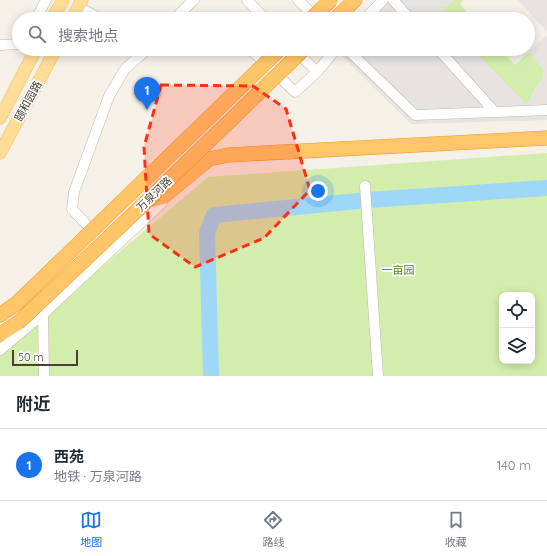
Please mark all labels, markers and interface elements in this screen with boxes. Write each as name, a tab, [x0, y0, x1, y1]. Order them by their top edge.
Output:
search box	[12, 12, 535, 56]
icon: search	[26, 23, 48, 45]
text: 搜索地点	[58, 26, 118, 45]
pin: 1	[134, 77, 160, 110]
street label: 颐和园路	[11, 78, 45, 124]
street label: 万泉河路	[133, 174, 175, 214]
your location	[308, 181, 328, 201]
park label: 一亩园	[382, 263, 415, 277]
map controls	[499, 292, 535, 364]
button: locate	[499, 292, 535, 328]
button: layers	[499, 328, 535, 364]
scale bar	[12, 348, 78, 367]
text: 50 m	[18, 350, 44, 364]
text: 附近	[16, 393, 50, 414]
text: 西苑	[54, 447, 84, 466]
text: 1	[26, 457, 32, 473]
text: 140 m	[496, 457, 531, 473]
text: 地铁 · 万泉河路	[54, 468, 142, 484]
tab: 地图	[80, 509, 102, 549]
tab: 路线	[262, 509, 284, 549]
tab: 收藏	[445, 509, 467, 549]

